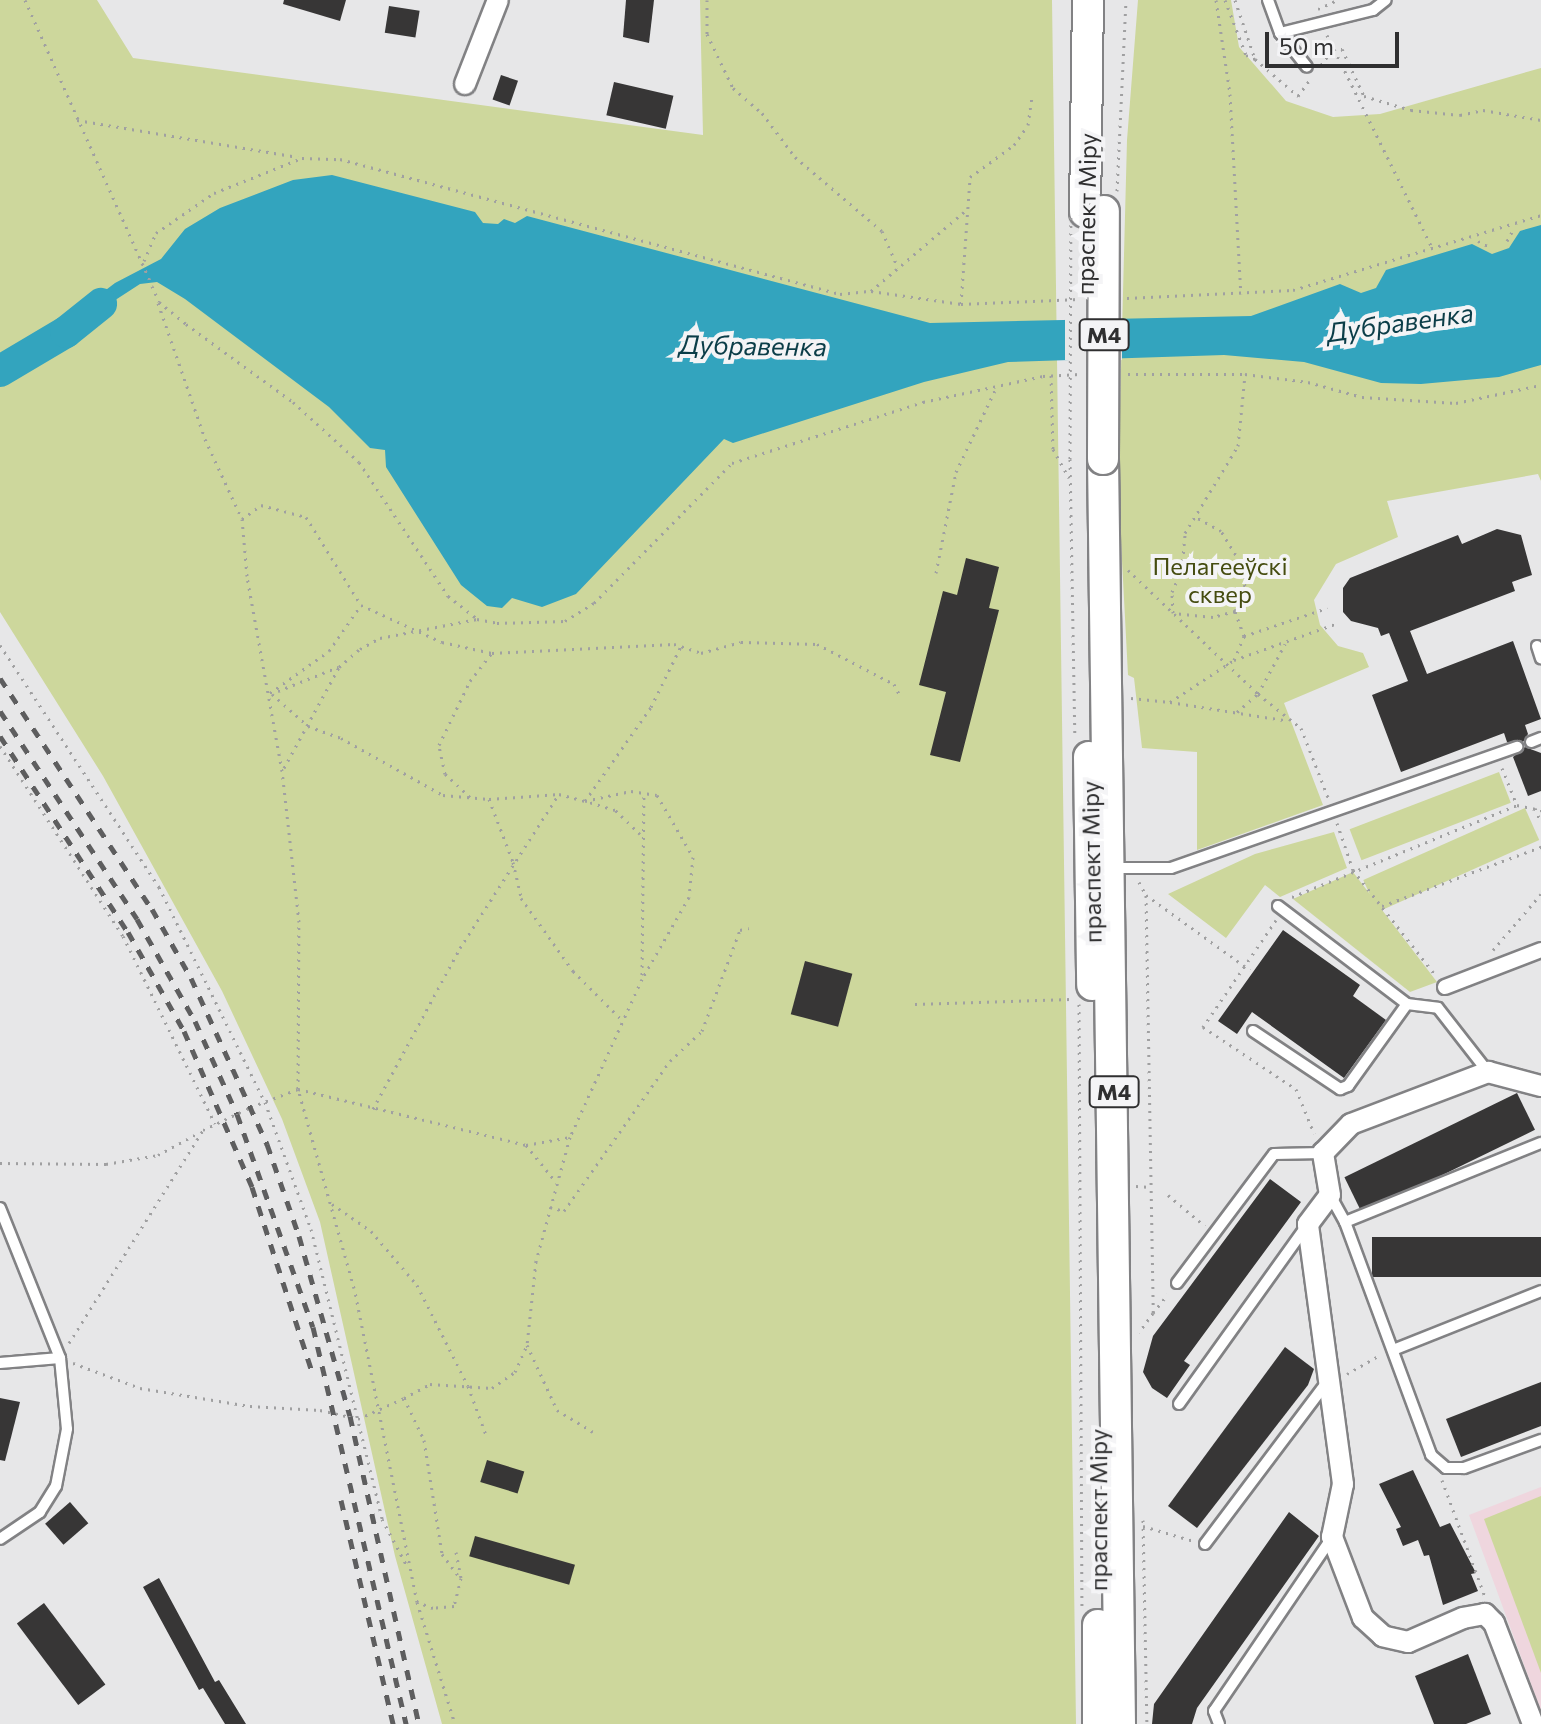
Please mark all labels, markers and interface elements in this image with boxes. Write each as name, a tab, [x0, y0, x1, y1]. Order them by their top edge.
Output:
scale bar	[1269, 16, 1403, 66]
text: 50 m	[1279, 31, 1334, 60]
street label: праспект Міру	[1070, 133, 1102, 295]
water label: Дубравенка	[1325, 296, 1475, 348]
road number: М4	[1078, 317, 1130, 353]
water label: Дубравенка	[679, 328, 827, 362]
park label: Пелагееўскі сквер	[1152, 552, 1288, 608]
street label: праспект Міру	[1075, 781, 1107, 943]
road number: М4	[1088, 1074, 1140, 1110]
street label: праспект Міру	[1084, 1429, 1112, 1591]

